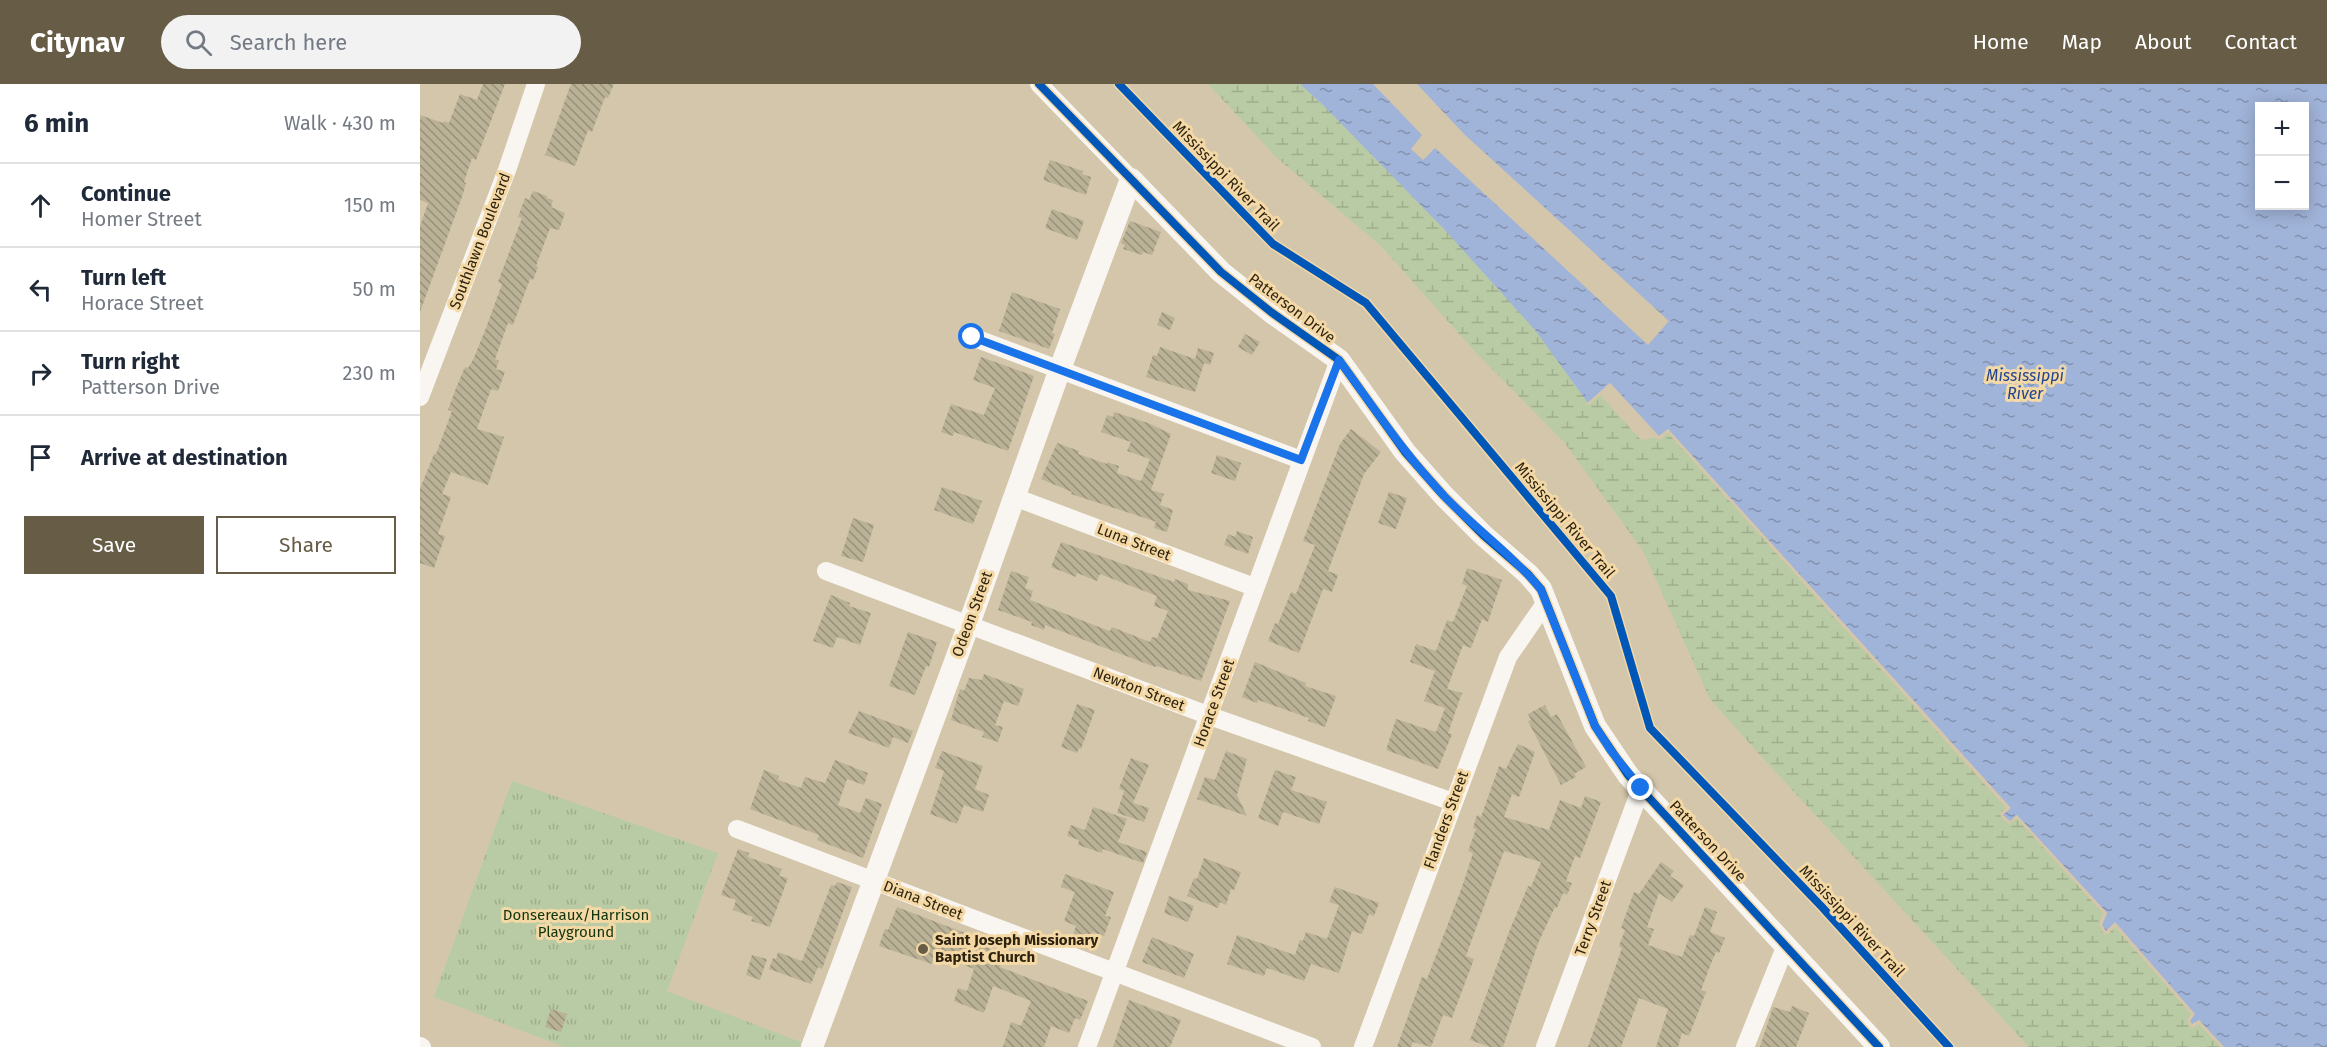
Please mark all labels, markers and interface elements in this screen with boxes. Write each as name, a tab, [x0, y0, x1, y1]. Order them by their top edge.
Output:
search box	[161, 15, 581, 69]
text: Citynav	[30, 26, 125, 59]
icon: search	[182, 26, 215, 59]
text: Search here	[230, 29, 347, 56]
text: Home	[1973, 29, 2029, 55]
text: Map	[2062, 29, 2102, 55]
text: About	[2135, 29, 2192, 55]
text: Contact	[2225, 29, 2297, 55]
map controls	[2255, 102, 2309, 210]
button: +	[2255, 102, 2309, 156]
text: 6 min	[24, 108, 89, 139]
text: Walk · 430 m	[284, 111, 396, 135]
street label: Mississippi River Trail	[1169, 117, 1284, 235]
button: −	[2255, 156, 2309, 210]
street label: Southlawn Boulevard	[446, 170, 514, 312]
text: Continue	[81, 180, 171, 207]
icon: ahead	[24, 189, 57, 222]
text: 150 m	[344, 193, 396, 217]
text: Homer Street	[81, 207, 202, 231]
text: Turn left	[81, 264, 166, 291]
street label: Patterson Drive	[1245, 269, 1339, 347]
icon: left	[24, 273, 57, 306]
text: 50 m	[352, 277, 396, 301]
text: Horace Street	[81, 291, 204, 315]
route start	[958, 323, 984, 349]
text: Turn right	[81, 348, 180, 375]
icon: right	[24, 357, 57, 390]
text: 230 m	[343, 361, 396, 385]
water label: Mississippi River	[1986, 366, 2064, 403]
text: Patterson Drive	[81, 375, 220, 399]
icon: arrive	[24, 441, 57, 474]
text: Arrive at destination	[81, 444, 288, 471]
street label: Mississippi River Trail	[1511, 458, 1619, 582]
button: Save	[24, 516, 204, 574]
button: Share	[216, 516, 396, 574]
street label: Luna Street	[1095, 520, 1174, 565]
street label: Odeon Street	[948, 568, 996, 659]
street label: Horace Street	[1190, 656, 1238, 749]
street label: Newton Street	[1091, 663, 1188, 715]
street label: Flanders Street	[1420, 768, 1472, 871]
route end	[1627, 774, 1653, 800]
street label: Patterson Drive	[1666, 797, 1750, 885]
street label: Mississippi River Trail	[1796, 861, 1909, 981]
street label: Diana Street	[881, 877, 966, 924]
street label: Terry Street	[1571, 877, 1615, 958]
park label: Donsereaux/Harrison Playground	[503, 906, 649, 941]
place label: Saint Joseph Missionary Baptist Church	[935, 931, 1099, 966]
marker: Saint Joseph Missionary Baptist Church	[916, 942, 930, 956]

